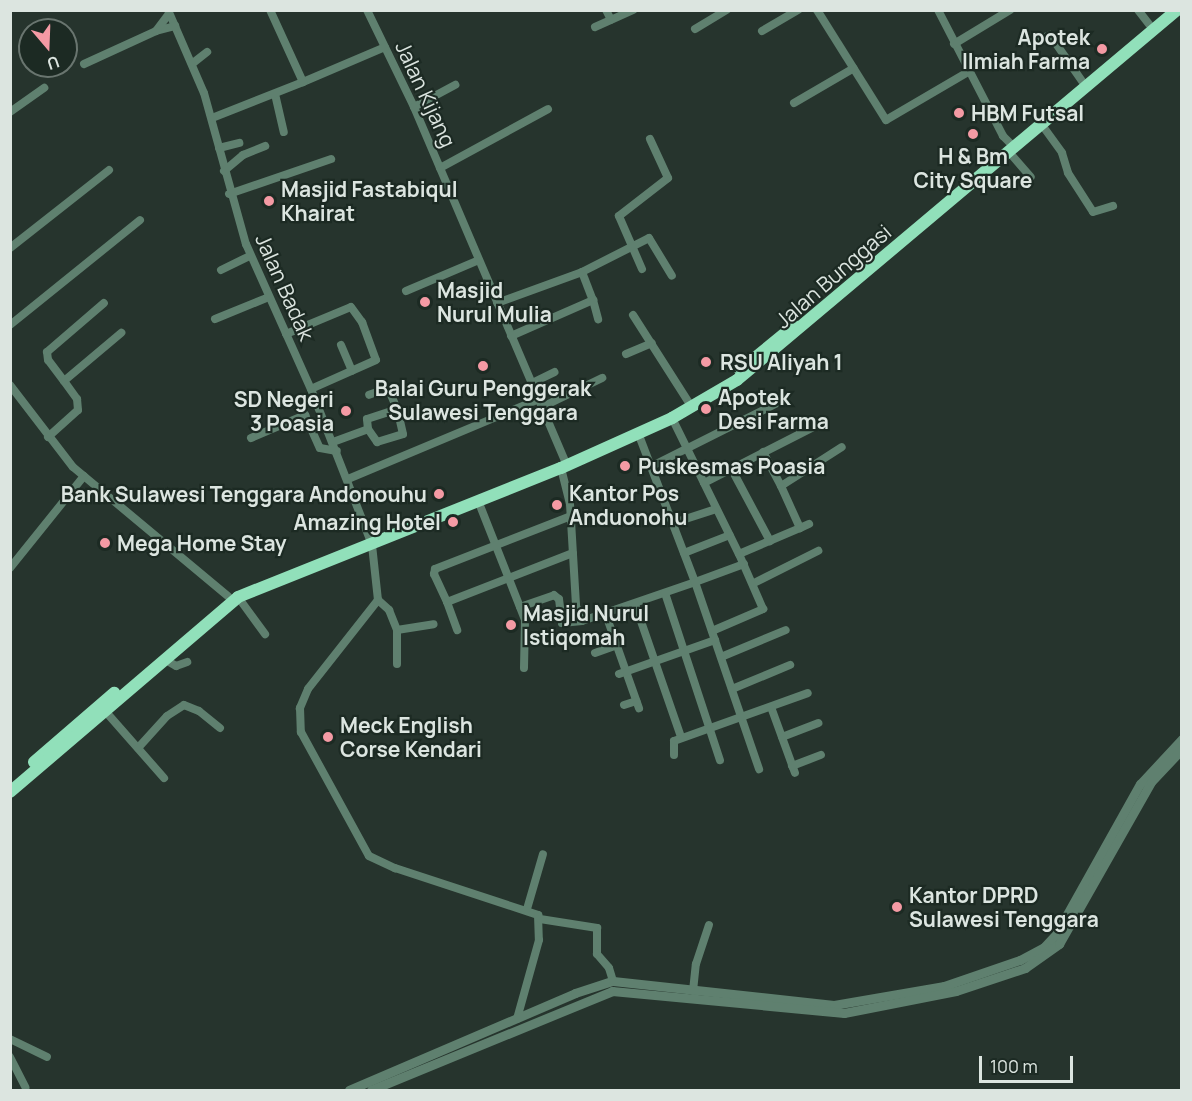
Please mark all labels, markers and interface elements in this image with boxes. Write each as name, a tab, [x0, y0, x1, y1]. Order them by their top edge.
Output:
north arrow	[18, 18, 78, 78]
place label: Apotek Ilmiah Farma	[962, 24, 1090, 74]
street label: Jalan Kijang	[391, 37, 461, 151]
marker: Apotek Ilmiah Farma	[1095, 42, 1109, 56]
text: U	[44, 51, 62, 75]
place label: HBM Futsal	[971, 100, 1084, 126]
marker: HBM Futsal	[952, 106, 966, 120]
marker: H & Bm City Square	[966, 127, 980, 141]
place label: H & Bm City Square	[914, 143, 1032, 193]
place label: Masjid Fastabiqul Khairat	[281, 176, 458, 226]
marker: Masjid Fastabiqul Khairat	[262, 194, 276, 208]
street label: Jalan Bunggasi	[770, 219, 896, 333]
street label: Jalan Badak	[250, 230, 320, 344]
place label: Masjid Nurul Mulia	[437, 277, 552, 327]
marker: Masjid Nurul Mulia	[418, 295, 432, 309]
place label: RSU Aliyah 1	[720, 349, 843, 375]
marker: RSU Aliyah 1	[697, 353, 715, 371]
marker: Balai Guru Penggerak Sulawesi Tenggara	[476, 359, 490, 373]
place label: Balai Guru Penggerak Sulawesi Tenggara	[375, 375, 591, 425]
place label: Apotek Desi Farma	[718, 384, 829, 434]
place label: SD Negeri 3 Poasia	[234, 386, 334, 436]
marker: Apotek Desi Farma	[699, 402, 713, 416]
marker: SD Negeri 3 Poasia	[339, 404, 353, 418]
place label: Puskesmas Poasia	[638, 453, 825, 479]
marker: Puskesmas Poasia	[616, 457, 634, 475]
place label: Kantor Pos Anduonohu	[569, 480, 687, 530]
place label: Bank Sulawesi Tenggara Andonouhu	[61, 481, 427, 507]
marker: Bank Sulawesi Tenggara Andonouhu	[432, 487, 446, 501]
marker: Kantor Pos Anduonohu	[550, 498, 564, 512]
place label: Amazing Hotel	[293, 509, 441, 535]
marker: Amazing Hotel	[446, 515, 460, 529]
place label: Mega Home Stay	[117, 530, 287, 556]
marker: Mega Home Stay	[98, 536, 112, 550]
place label: Masjid Nurul Istiqomah	[523, 600, 649, 650]
marker: Masjid Nurul Istiqomah	[504, 618, 518, 632]
place label: Meck English Corse Kendari	[340, 712, 482, 762]
marker: Meck English Corse Kendari	[321, 730, 335, 744]
place label: Kantor DPRD Sulawesi Tenggara	[909, 882, 1099, 932]
marker: Kantor DPRD Sulawesi Tenggara	[890, 900, 904, 914]
scale bar	[982, 1044, 1076, 1082]
text: 100 m	[990, 1054, 1038, 1078]

